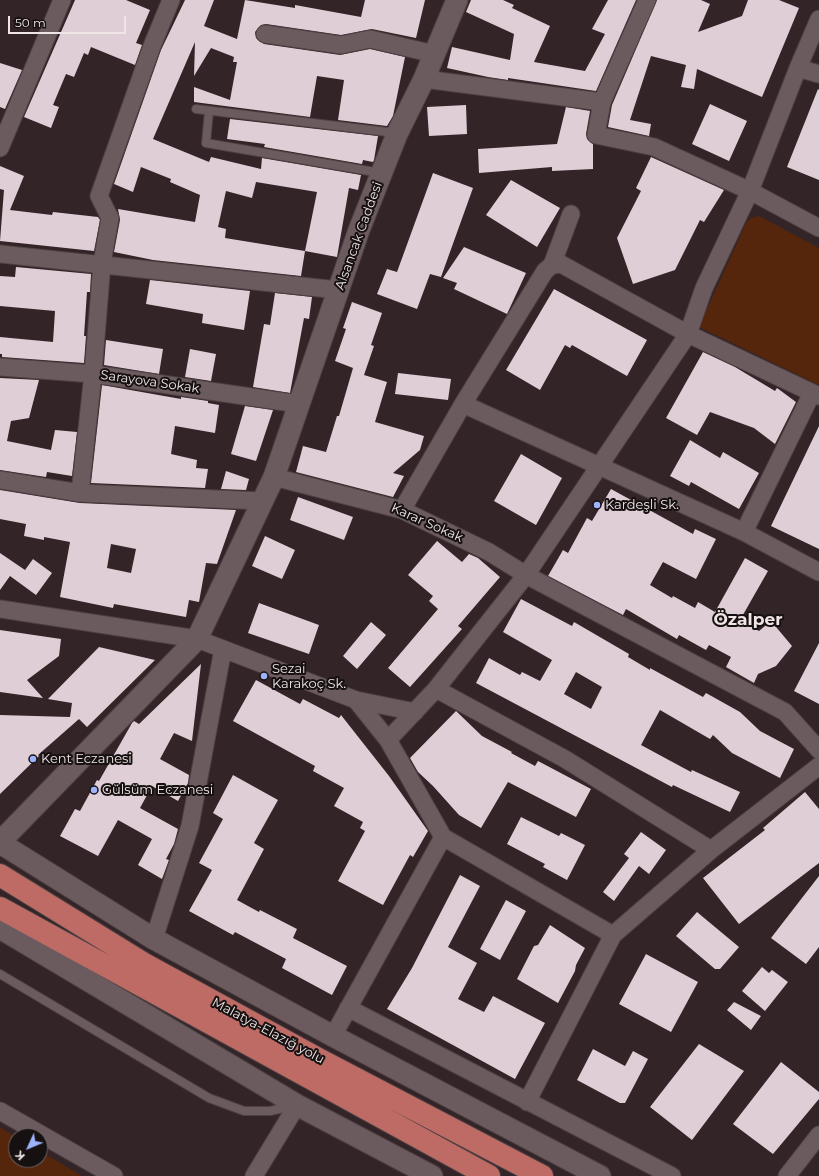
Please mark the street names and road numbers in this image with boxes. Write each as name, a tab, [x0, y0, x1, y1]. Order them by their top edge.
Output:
street label: Alsancak Caddesi	[332, 180, 386, 292]
street label: Sarayova Sokak	[100, 367, 200, 397]
street label: Karar Sokak	[389, 500, 465, 546]
street label: Malatya-Elazığ yolu	[209, 995, 327, 1067]

